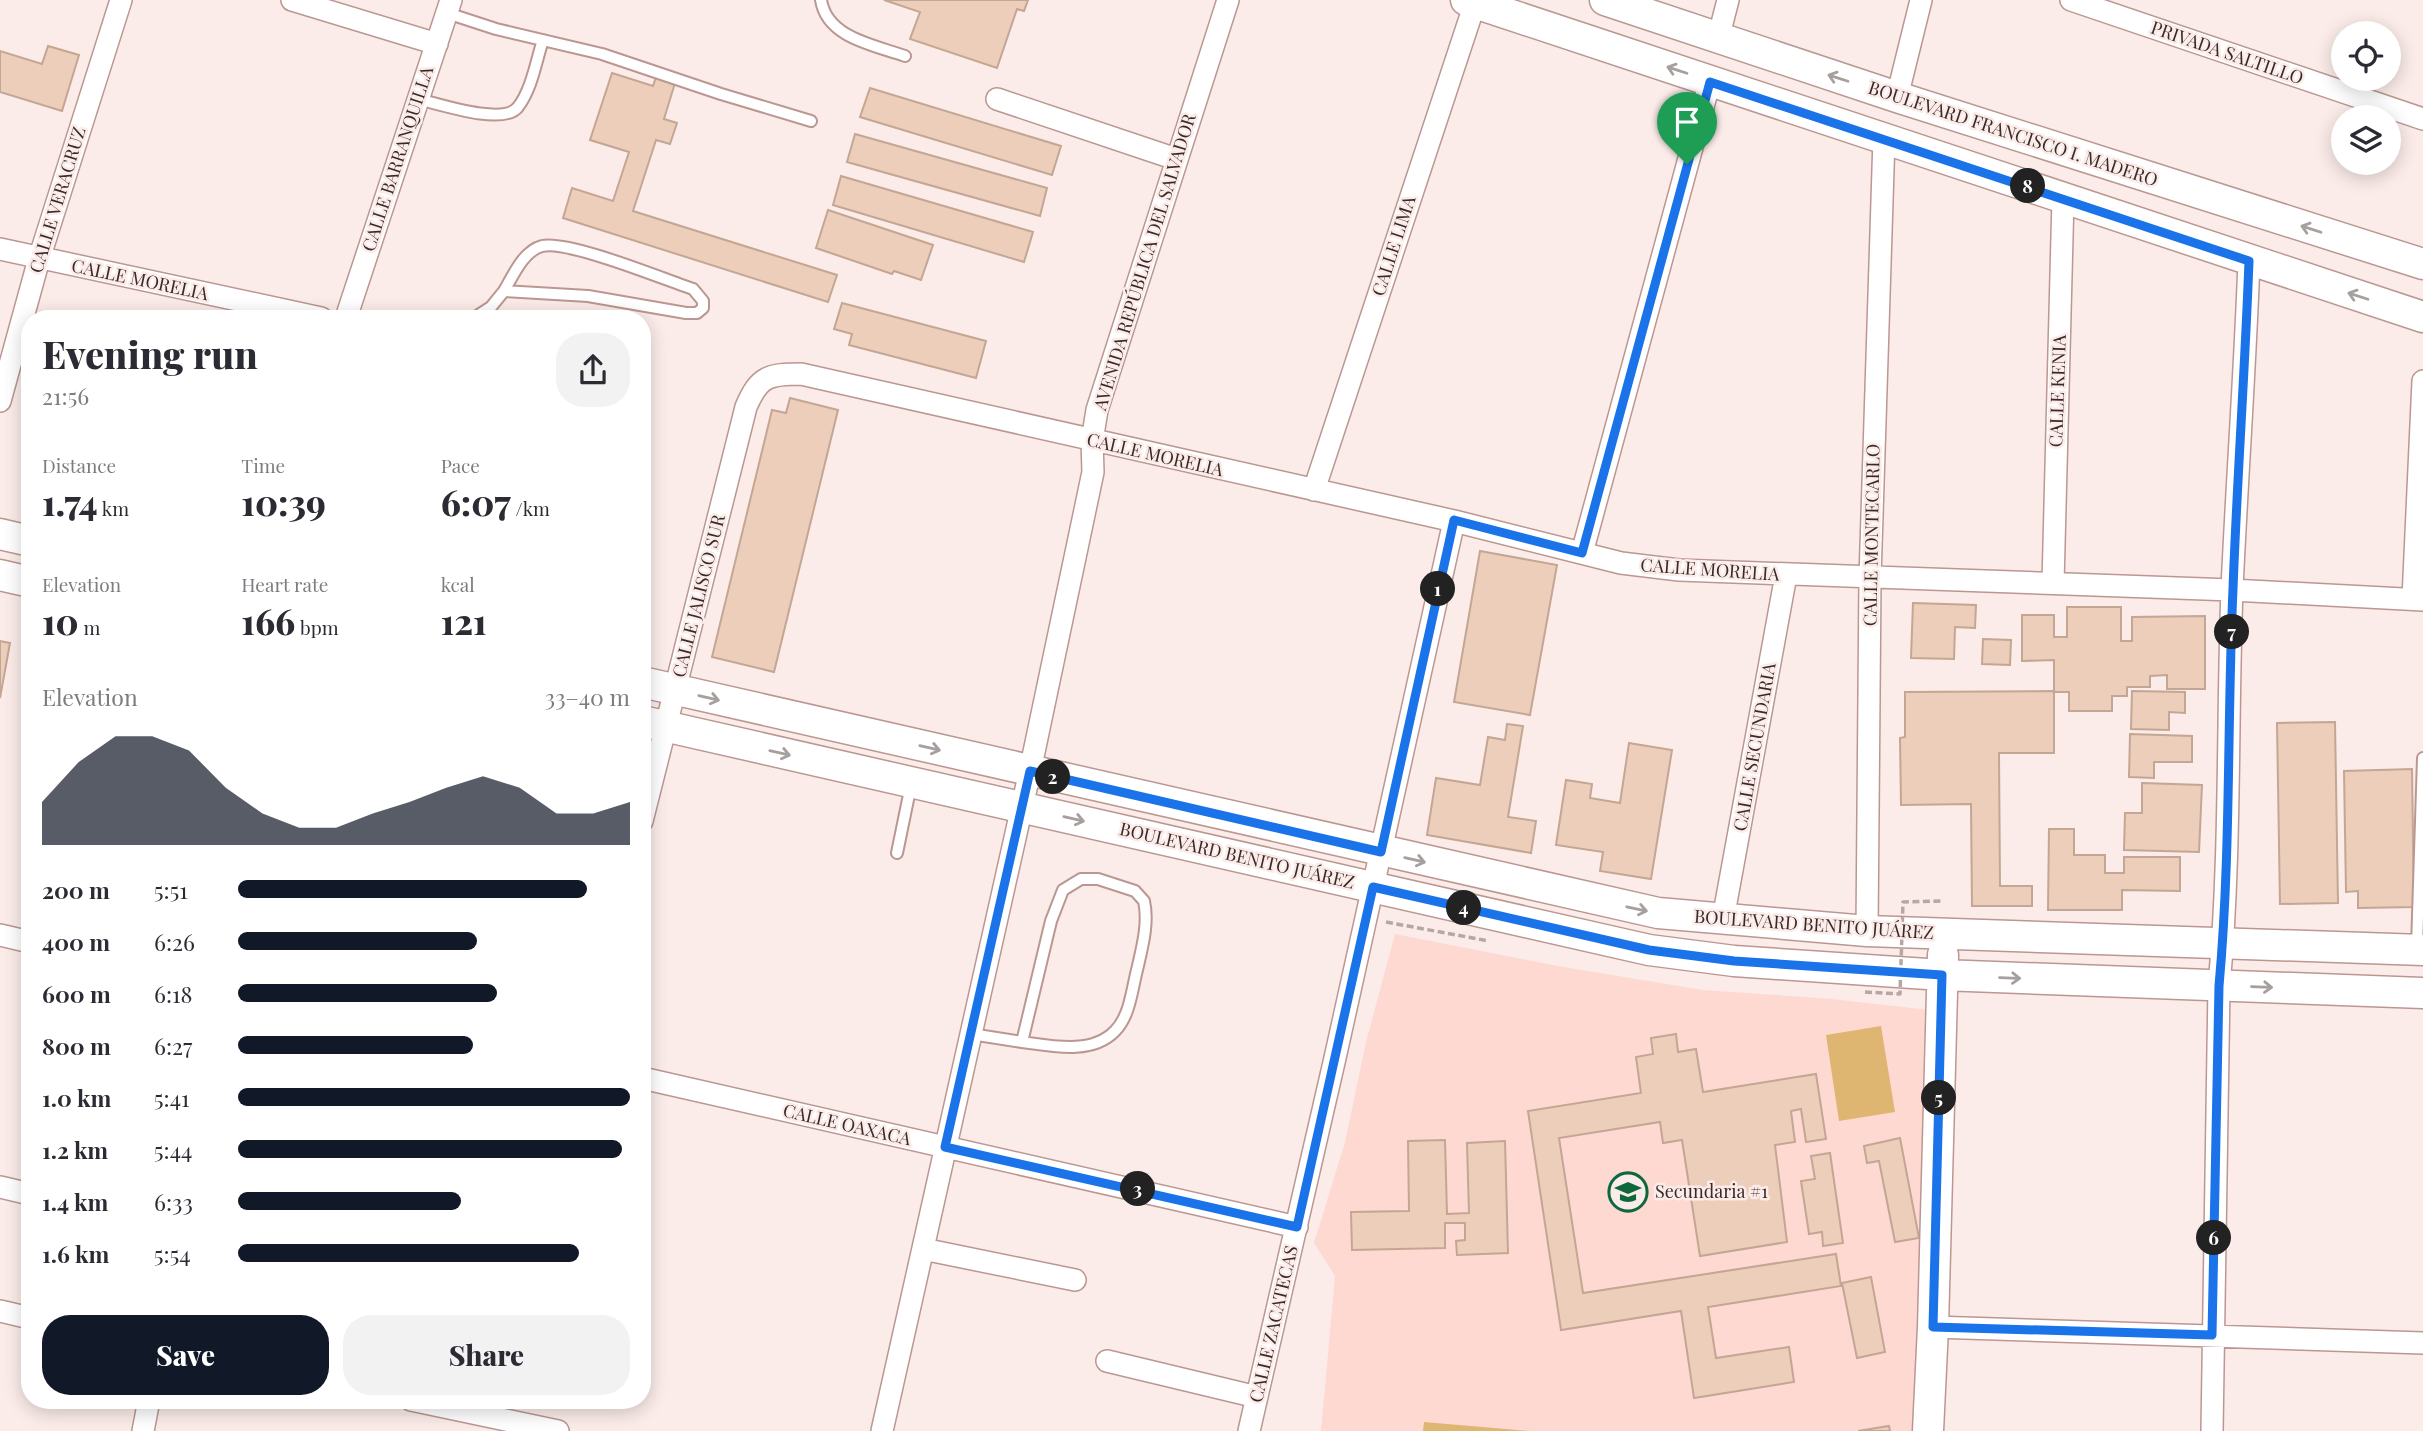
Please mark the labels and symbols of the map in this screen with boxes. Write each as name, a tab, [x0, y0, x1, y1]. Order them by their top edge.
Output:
street label: PRIVADA SALTILLO	[2148, 15, 2307, 89]
street label: CALLE BARRANQUILLA	[356, 63, 438, 254]
one-way arrow	[1666, 63, 1688, 76]
one-way arrow	[1827, 71, 1849, 83]
street label: BOULEVARD FRANCISCO I. MADERO	[1865, 75, 2161, 191]
pin	[1657, 92, 1717, 164]
street label: AVENIDA REPÚBLICA DEL SALVADOR	[1087, 110, 1201, 414]
street label: CALLE VERACRUZ	[23, 124, 91, 276]
pin: 8	[2010, 168, 2046, 204]
street label: CALLE LIMA	[1366, 192, 1421, 299]
one-way arrow	[2301, 221, 2323, 234]
street label: CALLE MORELIA	[70, 253, 212, 305]
one-way arrow	[2347, 289, 2369, 302]
street label: CALLE KENIA	[2043, 333, 2071, 448]
street label: CALLE MORELIA	[1085, 427, 1226, 482]
street label: CALLE MONTECARLO	[1857, 444, 1885, 626]
street label: CALLE JALISCO SUR	[666, 512, 730, 680]
street label: CALLE MORELIA	[1640, 552, 1781, 586]
pin: 1	[1420, 572, 1456, 606]
pin: 7	[2214, 614, 2250, 650]
street label: CALLE SECUNDARIA	[1727, 660, 1781, 833]
one-way arrow	[697, 691, 720, 705]
one-way arrow	[919, 743, 941, 756]
one-way arrow	[769, 747, 791, 760]
pin: 2	[1036, 760, 1070, 794]
one-way arrow	[1062, 813, 1085, 827]
street label: BOULEVARD BENITO JUÁREZ	[1117, 816, 1357, 894]
one-way arrow	[1403, 853, 1426, 867]
pin: 4	[1446, 890, 1482, 926]
one-way arrow	[1625, 903, 1648, 916]
street label: BOULEVARD BENITO JUÁREZ	[1693, 904, 1935, 944]
one-way arrow	[1998, 971, 2021, 984]
one-way arrow	[2250, 981, 2273, 994]
pin: 5	[1922, 1080, 1956, 1116]
street label: CALLE OAXACA	[781, 1098, 914, 1151]
school or university icon: Secundaria #1	[1607, 1171, 1649, 1213]
pin: 3	[1120, 1172, 1156, 1206]
place label: Secundaria #1	[1655, 1179, 1768, 1203]
pin: 6	[2196, 1220, 2232, 1256]
street label: CALLE ZACATECAS	[1243, 1243, 1303, 1405]

